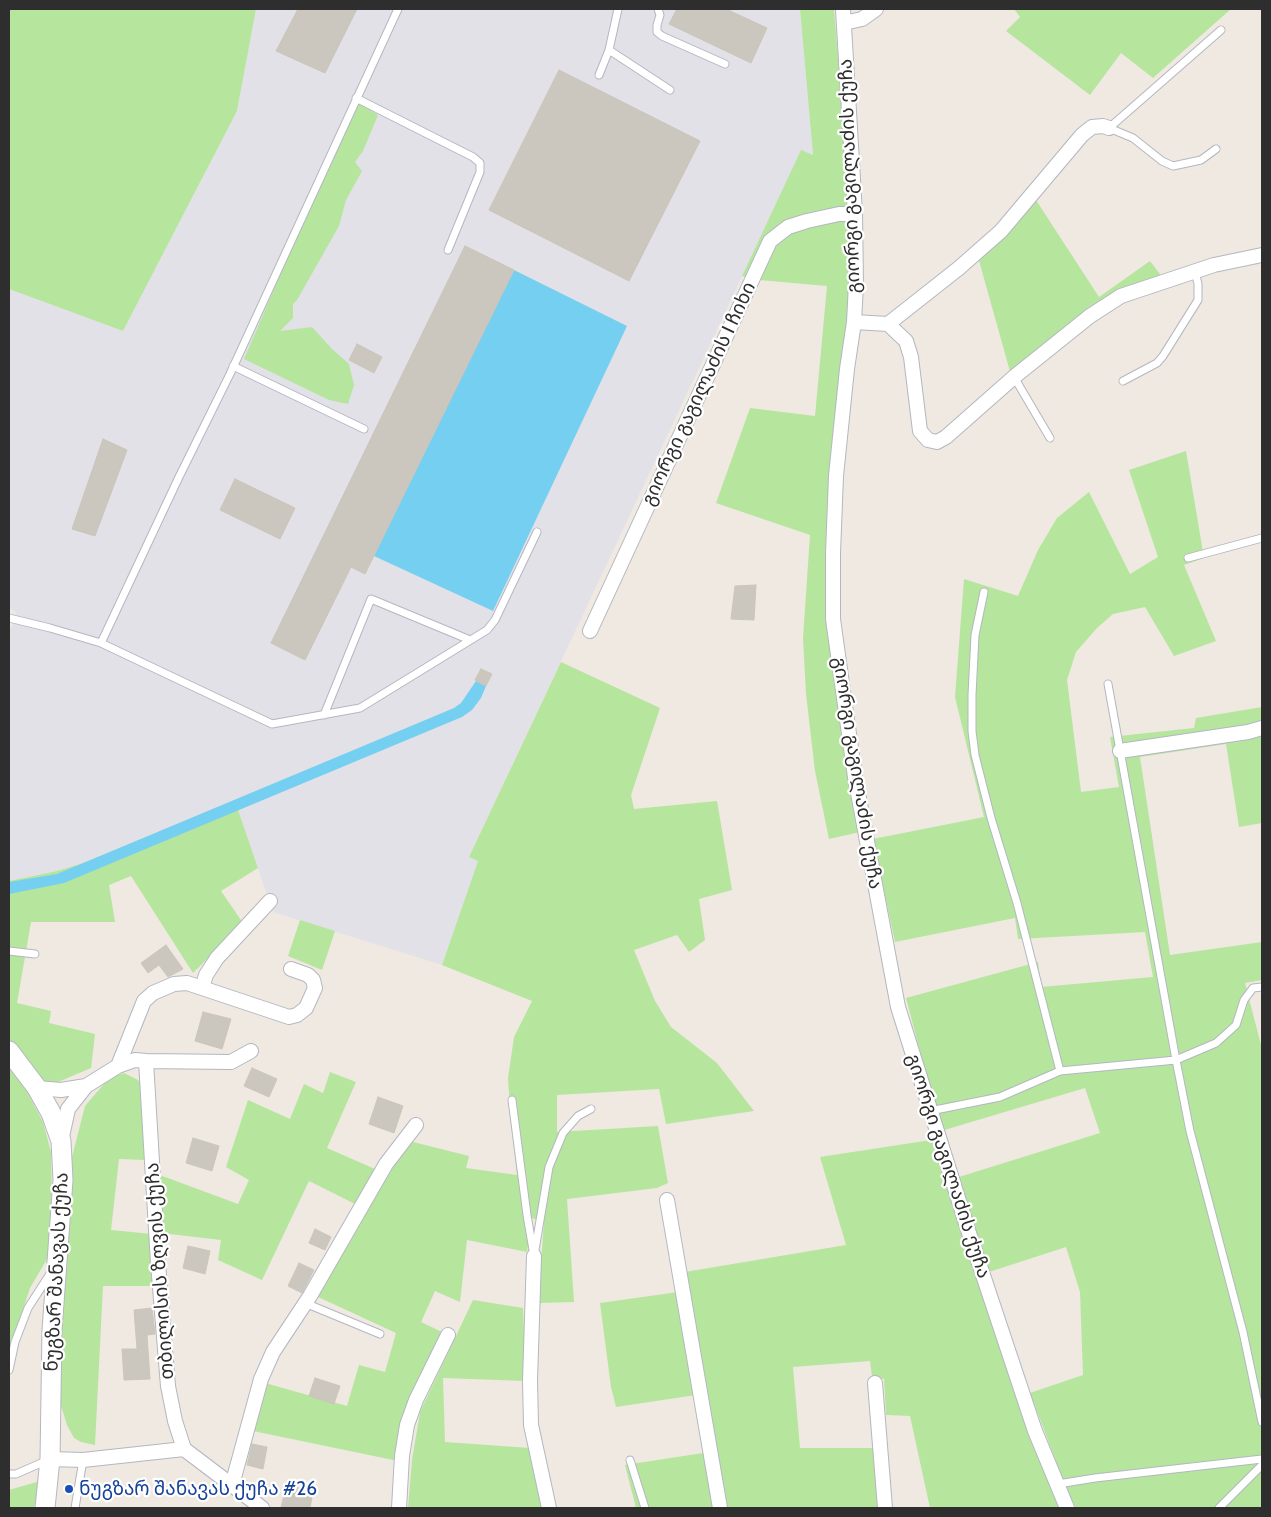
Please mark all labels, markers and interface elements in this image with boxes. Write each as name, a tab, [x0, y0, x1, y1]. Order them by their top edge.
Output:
street label: გიორგი გაგილაძის ქუჩა	[835, 58, 865, 294]
street label: გიორგი გაგილაძის I ჩიხი	[637, 279, 761, 509]
street label: გიორგი გაგილაძის ქუჩა	[827, 655, 887, 891]
street label: გიორგი გაგილაძის ქუჩა	[901, 1051, 995, 1281]
street label: თბილისის ზღვის ქუჩა	[141, 1162, 179, 1380]
street label: ნუგზარ შანავას ქუჩა	[40, 1172, 74, 1372]
place label: ნუგზარ შანავას ქუჩა #26	[79, 1478, 317, 1500]
marker: ნუგზარ შანავას ქუჩა #26	[63, 1483, 75, 1495]

